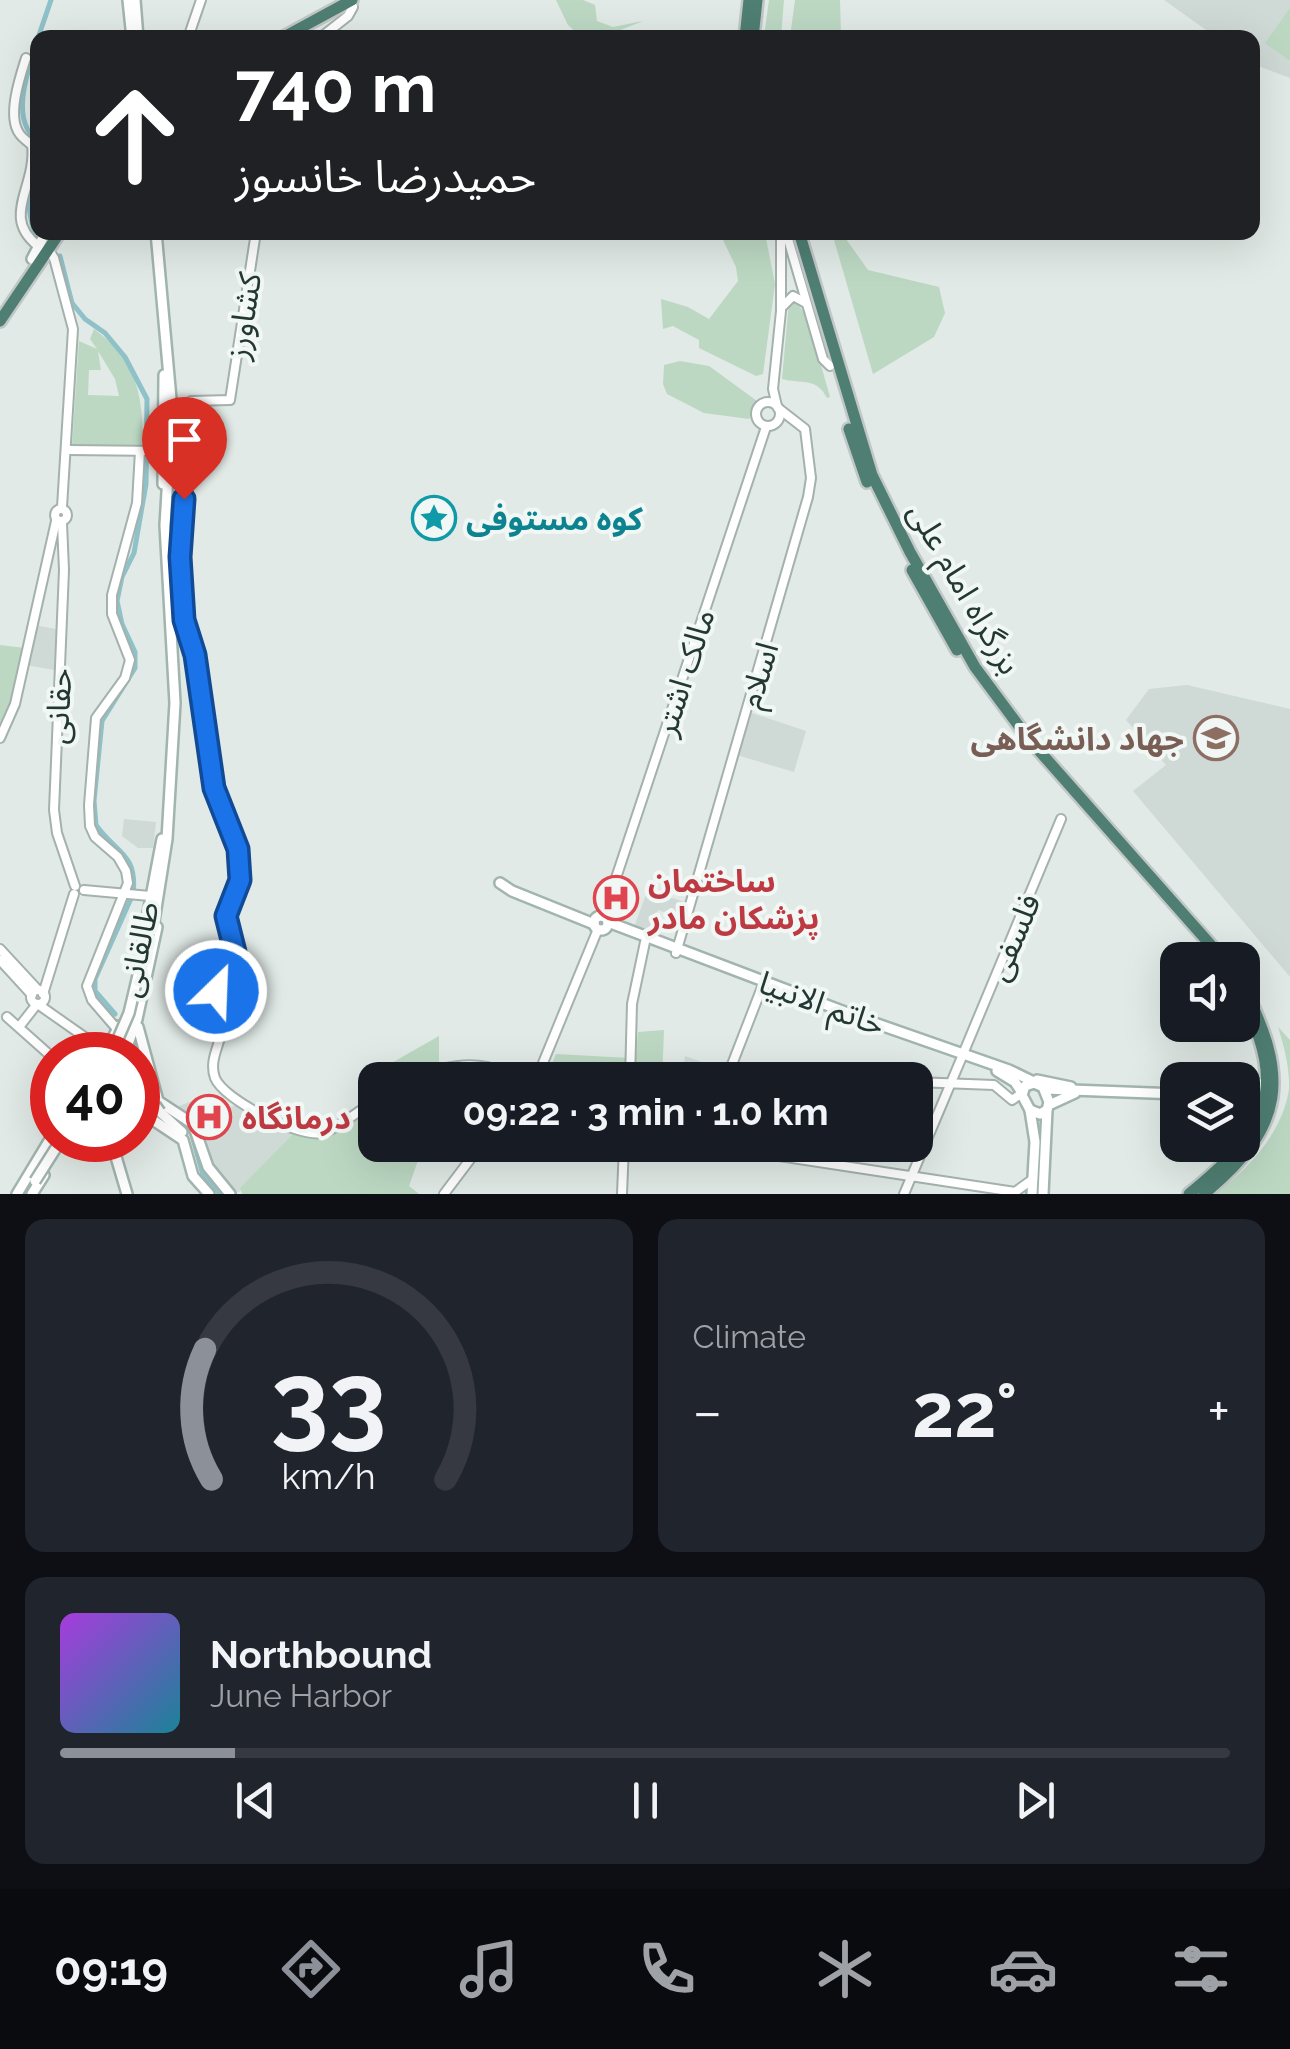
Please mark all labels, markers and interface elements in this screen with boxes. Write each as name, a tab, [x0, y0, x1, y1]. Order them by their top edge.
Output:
text: 740 m	[235, 46, 436, 128]
icon: ahead	[70, 70, 200, 200]
text: حمیدرضا خانسوز	[235, 150, 536, 203]
street label: کشاورز	[218, 269, 269, 363]
pin	[142, 397, 227, 500]
icon: arrive	[157, 412, 212, 467]
place icon: کوه مستوفی	[411, 495, 457, 541]
street label: بزرگراه امام علی	[896, 496, 1029, 683]
place label: کوه مستوفی	[466, 500, 643, 537]
street label: مالک اشتر	[646, 604, 723, 741]
street label: اسلام	[730, 637, 791, 714]
street label: حقانی	[38, 667, 78, 745]
school or university icon: جهاد دانشگاهی	[1193, 715, 1239, 761]
place label: جهاد دانشگاهی	[971, 720, 1184, 757]
place label: ساختمان پزشکان مادر	[646, 862, 820, 939]
hospital icon: ساختمان پزشکان مادر	[593, 875, 639, 921]
street label: فلسفی	[978, 888, 1048, 986]
street label: طالقانی	[110, 898, 166, 1000]
position arrow	[164, 939, 268, 1043]
map controls	[1160, 942, 1260, 1162]
button: sound	[1160, 942, 1260, 1042]
street label: خاتم الانبیا	[752, 963, 890, 1048]
speed limit sign: 40	[30, 1032, 160, 1162]
button: layers	[1160, 1062, 1260, 1162]
text: 09:22 · 3 min · 1.0 km	[462, 1089, 829, 1134]
hospital icon: درمانگاه	[186, 1094, 232, 1140]
place label: درمانگاه	[242, 1099, 351, 1137]
text: Climate	[693, 1318, 806, 1355]
text: 33	[271, 1339, 387, 1461]
text: 22°	[912, 1366, 1017, 1455]
text: −	[693, 1379, 722, 1444]
text: +	[1207, 1379, 1230, 1444]
text: km/h	[282, 1455, 376, 1497]
text: Northbound	[210, 1632, 432, 1677]
text: June Harbor	[210, 1677, 392, 1714]
icon: previous	[228, 1773, 283, 1828]
icon: pause	[618, 1773, 673, 1828]
icon: next	[1008, 1773, 1063, 1828]
icon: directions	[276, 1934, 346, 2004]
icon: music	[454, 1934, 524, 2004]
icon: phone	[632, 1934, 702, 2004]
icon: climate	[810, 1934, 880, 2004]
icon: car	[988, 1934, 1058, 2004]
icon: filters	[1166, 1934, 1236, 2004]
text: 09:19	[54, 1943, 168, 1996]

